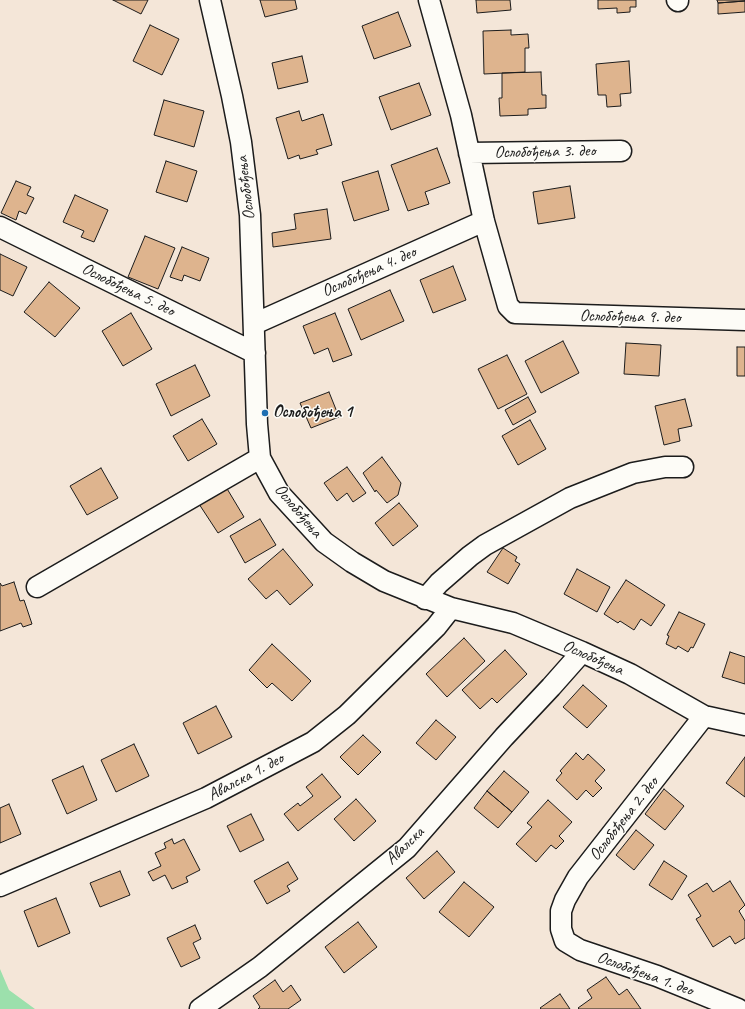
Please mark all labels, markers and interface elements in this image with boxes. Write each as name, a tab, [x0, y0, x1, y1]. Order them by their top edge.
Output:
street label: Ослобођења 3. део	[494, 141, 596, 163]
street label: Ослобођења	[232, 155, 260, 221]
street label: Ослобођења 4. део	[319, 242, 419, 302]
street label: Ослобођења 5. део	[78, 259, 178, 321]
street label: Ослобођења 9. део	[579, 306, 681, 328]
place label: Ослобођења 1	[273, 403, 352, 423]
marker: Ослобођења 1	[260, 408, 270, 418]
street label: Ослобођења	[270, 480, 326, 542]
street label: Ослобођења	[560, 636, 626, 680]
street label: Авалска 1. део	[205, 749, 287, 805]
street label: Ослобођења 2. део	[585, 773, 663, 865]
street label: Авалска	[381, 823, 429, 869]
street label: Ослобођења 1. део	[594, 947, 696, 1001]

